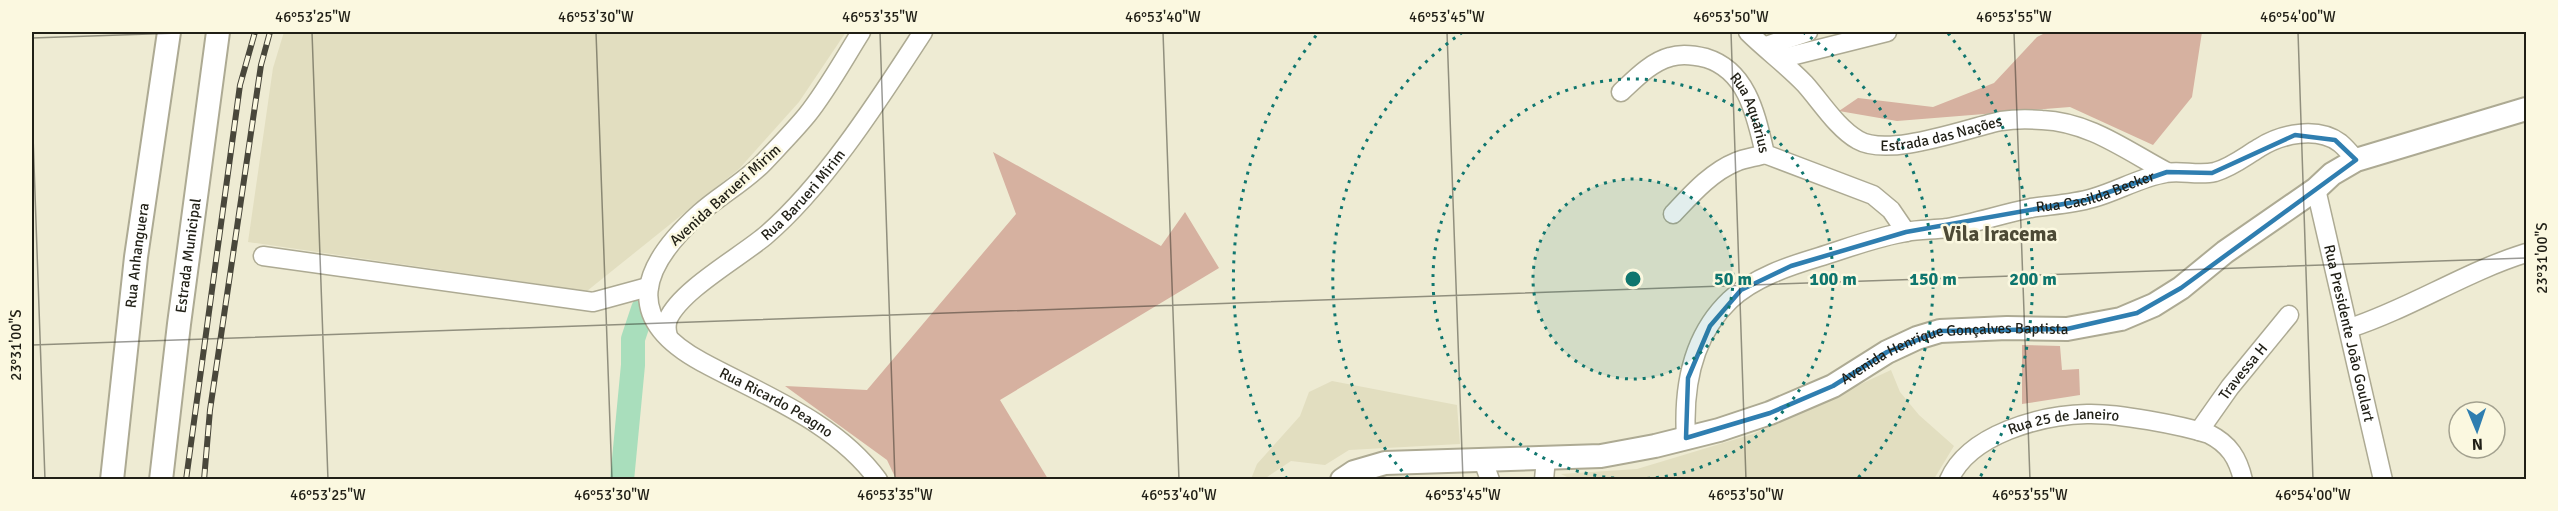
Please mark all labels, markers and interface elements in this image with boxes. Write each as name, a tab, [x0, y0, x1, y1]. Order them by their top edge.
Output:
text: 46°53'25"W	[275, 8, 351, 26]
text: 46°53'30"W	[558, 8, 634, 26]
text: 46°53'35"W	[842, 8, 918, 26]
text: 46°53'40"W	[1125, 8, 1201, 26]
text: 46°53'45"W	[1409, 8, 1485, 26]
text: 46°53'50"W	[1693, 8, 1769, 26]
text: 46°53'55"W	[1976, 8, 2052, 26]
text: 46°54'00"W	[2260, 8, 2336, 26]
street label: Rua Aquarius	[1726, 69, 1774, 155]
street label: Estrada das Nações	[1880, 112, 2004, 155]
street label: Avenida Barueri Mirim	[666, 140, 784, 250]
street label: Rua Barueri Mirim	[757, 146, 849, 244]
street label: Rua Cacilda Becker	[2035, 167, 2157, 216]
street label: Estrada Municipal	[172, 197, 205, 314]
street label: Rua Anhanguera	[122, 202, 153, 309]
district label: Vila Iracema	[1943, 221, 2057, 247]
text: 23°31'00"S	[2533, 222, 2551, 294]
street label: Rua Presidente João Goulart	[2320, 243, 2378, 424]
text: 50 m	[1714, 268, 1752, 290]
text: 100 m	[1809, 268, 1857, 290]
text: 150 m	[1909, 268, 1957, 290]
text: 200 m	[2009, 268, 2057, 290]
centre of rings	[1623, 269, 1643, 289]
text: 23°31'00"S	[7, 309, 25, 381]
street label: Avenida Henrique Gonçalves Baptista	[1837, 319, 2069, 388]
street label: Travessa H	[2215, 339, 2271, 403]
street label: Rua Ricardo Peagno	[716, 364, 837, 441]
north arrow	[2447, 400, 2507, 460]
street label: Rua 25 de Janeiro	[2005, 405, 2120, 438]
text: N	[2472, 434, 2483, 454]
text: 46°53'25"W	[290, 486, 366, 504]
text: 46°53'30"W	[574, 486, 650, 504]
text: 46°53'35"W	[857, 486, 933, 504]
text: 46°53'40"W	[1141, 486, 1217, 504]
text: 46°53'45"W	[1425, 486, 1501, 504]
text: 46°53'50"W	[1708, 486, 1784, 504]
text: 46°53'55"W	[1992, 486, 2068, 504]
text: 46°54'00"W	[2275, 486, 2351, 504]

